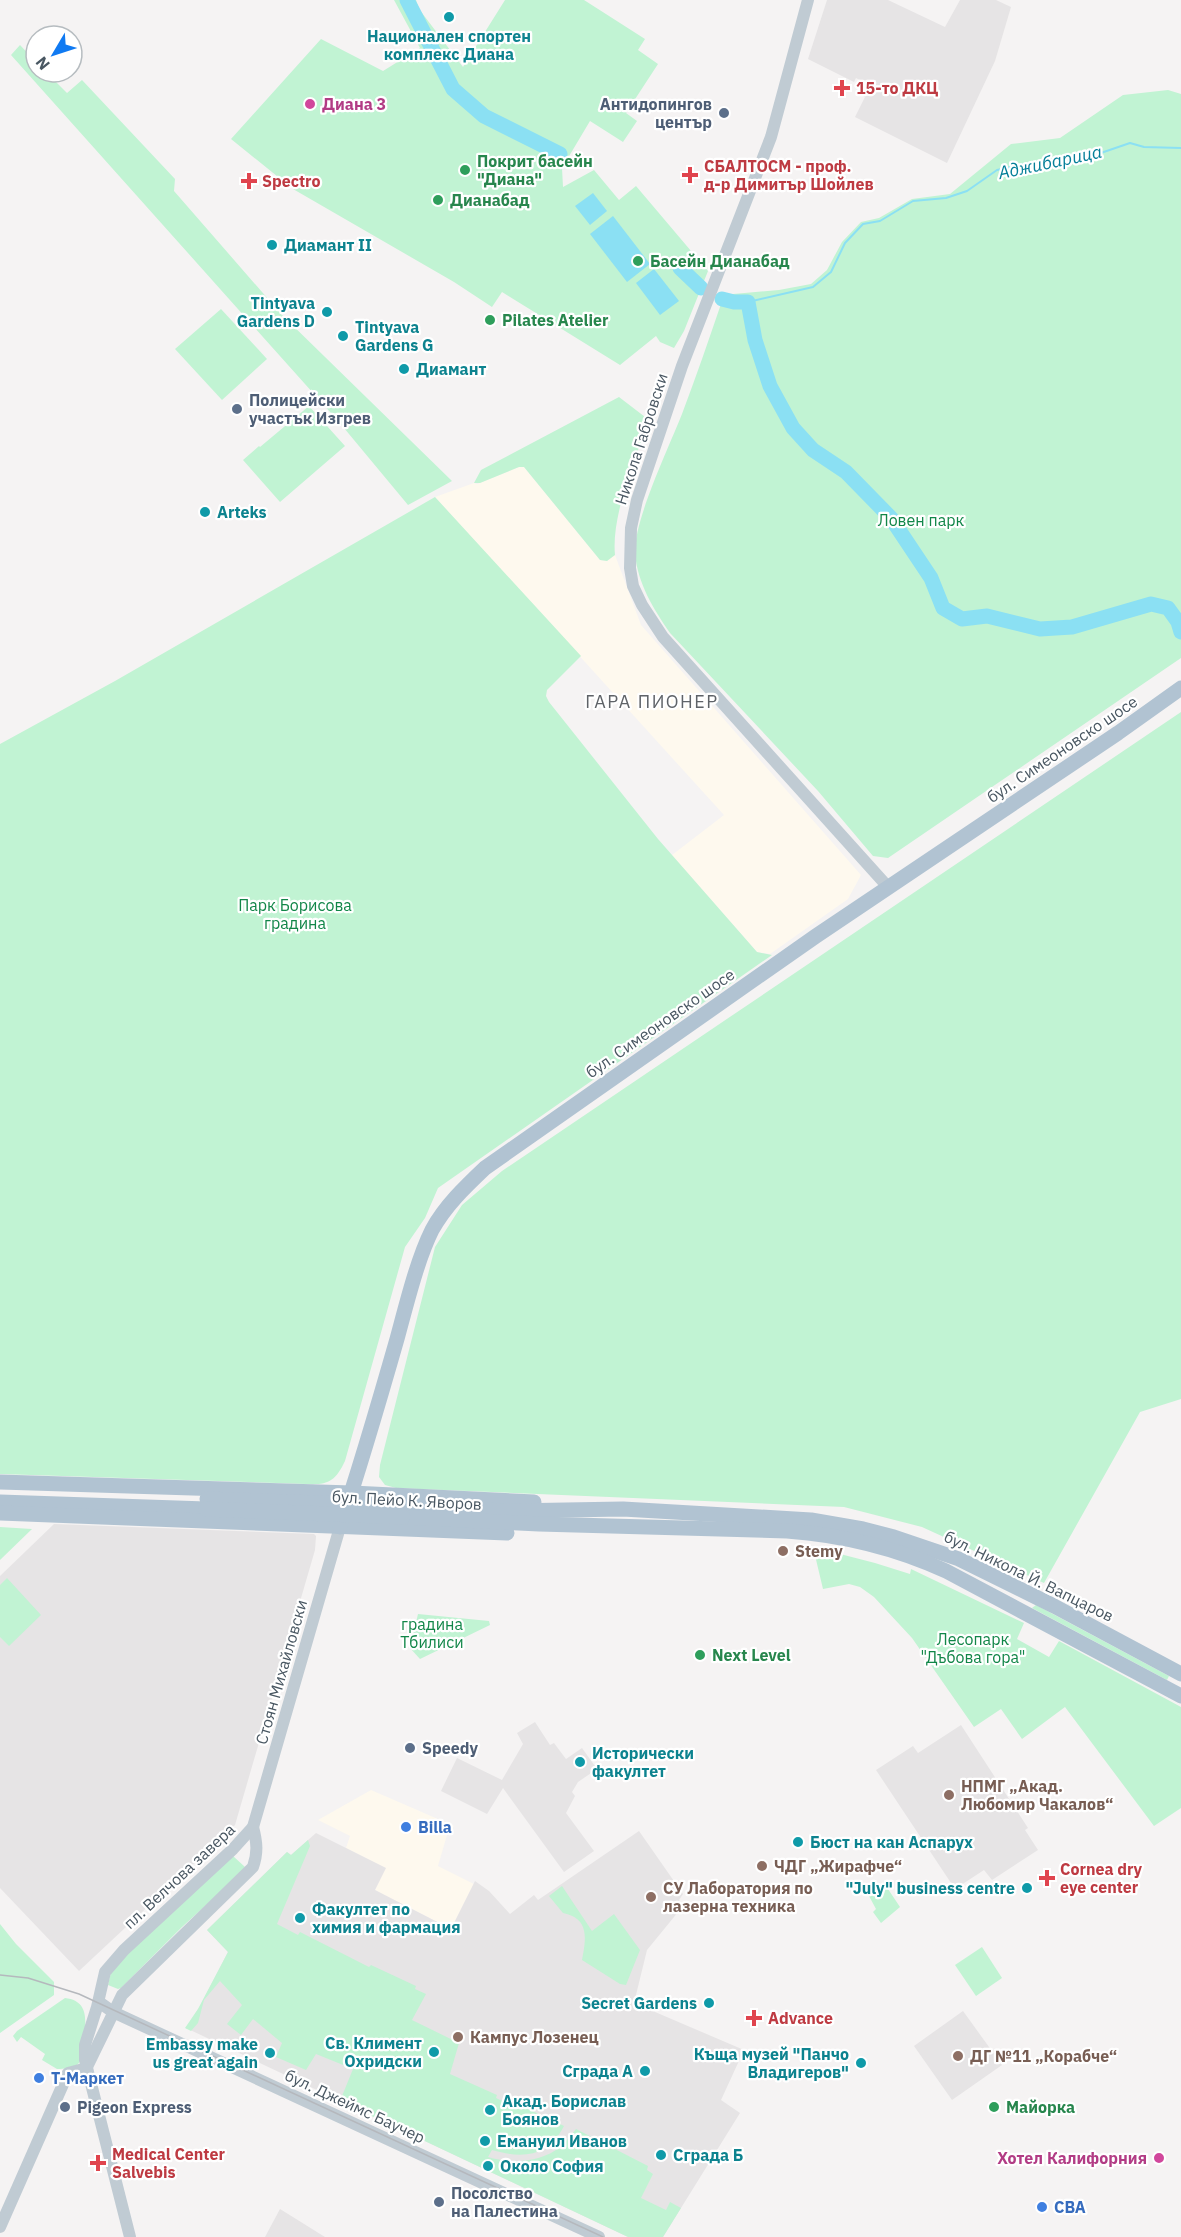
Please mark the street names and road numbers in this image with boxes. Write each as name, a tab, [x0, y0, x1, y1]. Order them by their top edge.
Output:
street label: Никола Габровски	[610, 371, 672, 507]
street label: бул. Симеоновско шосе	[983, 691, 1141, 807]
street label: бул. Симеоновско шосе	[582, 964, 738, 1082]
street label: бул. Пейо К. Яворов	[332, 1486, 482, 1514]
street label: бул. Никола Й. Вапцаров	[941, 1526, 1117, 1626]
street label: Стоян Михайловски	[251, 1597, 311, 1747]
street label: пл. Велчова завера	[119, 1819, 239, 1933]
street label: бул. Джеймс Баучер	[282, 2065, 428, 2147]

